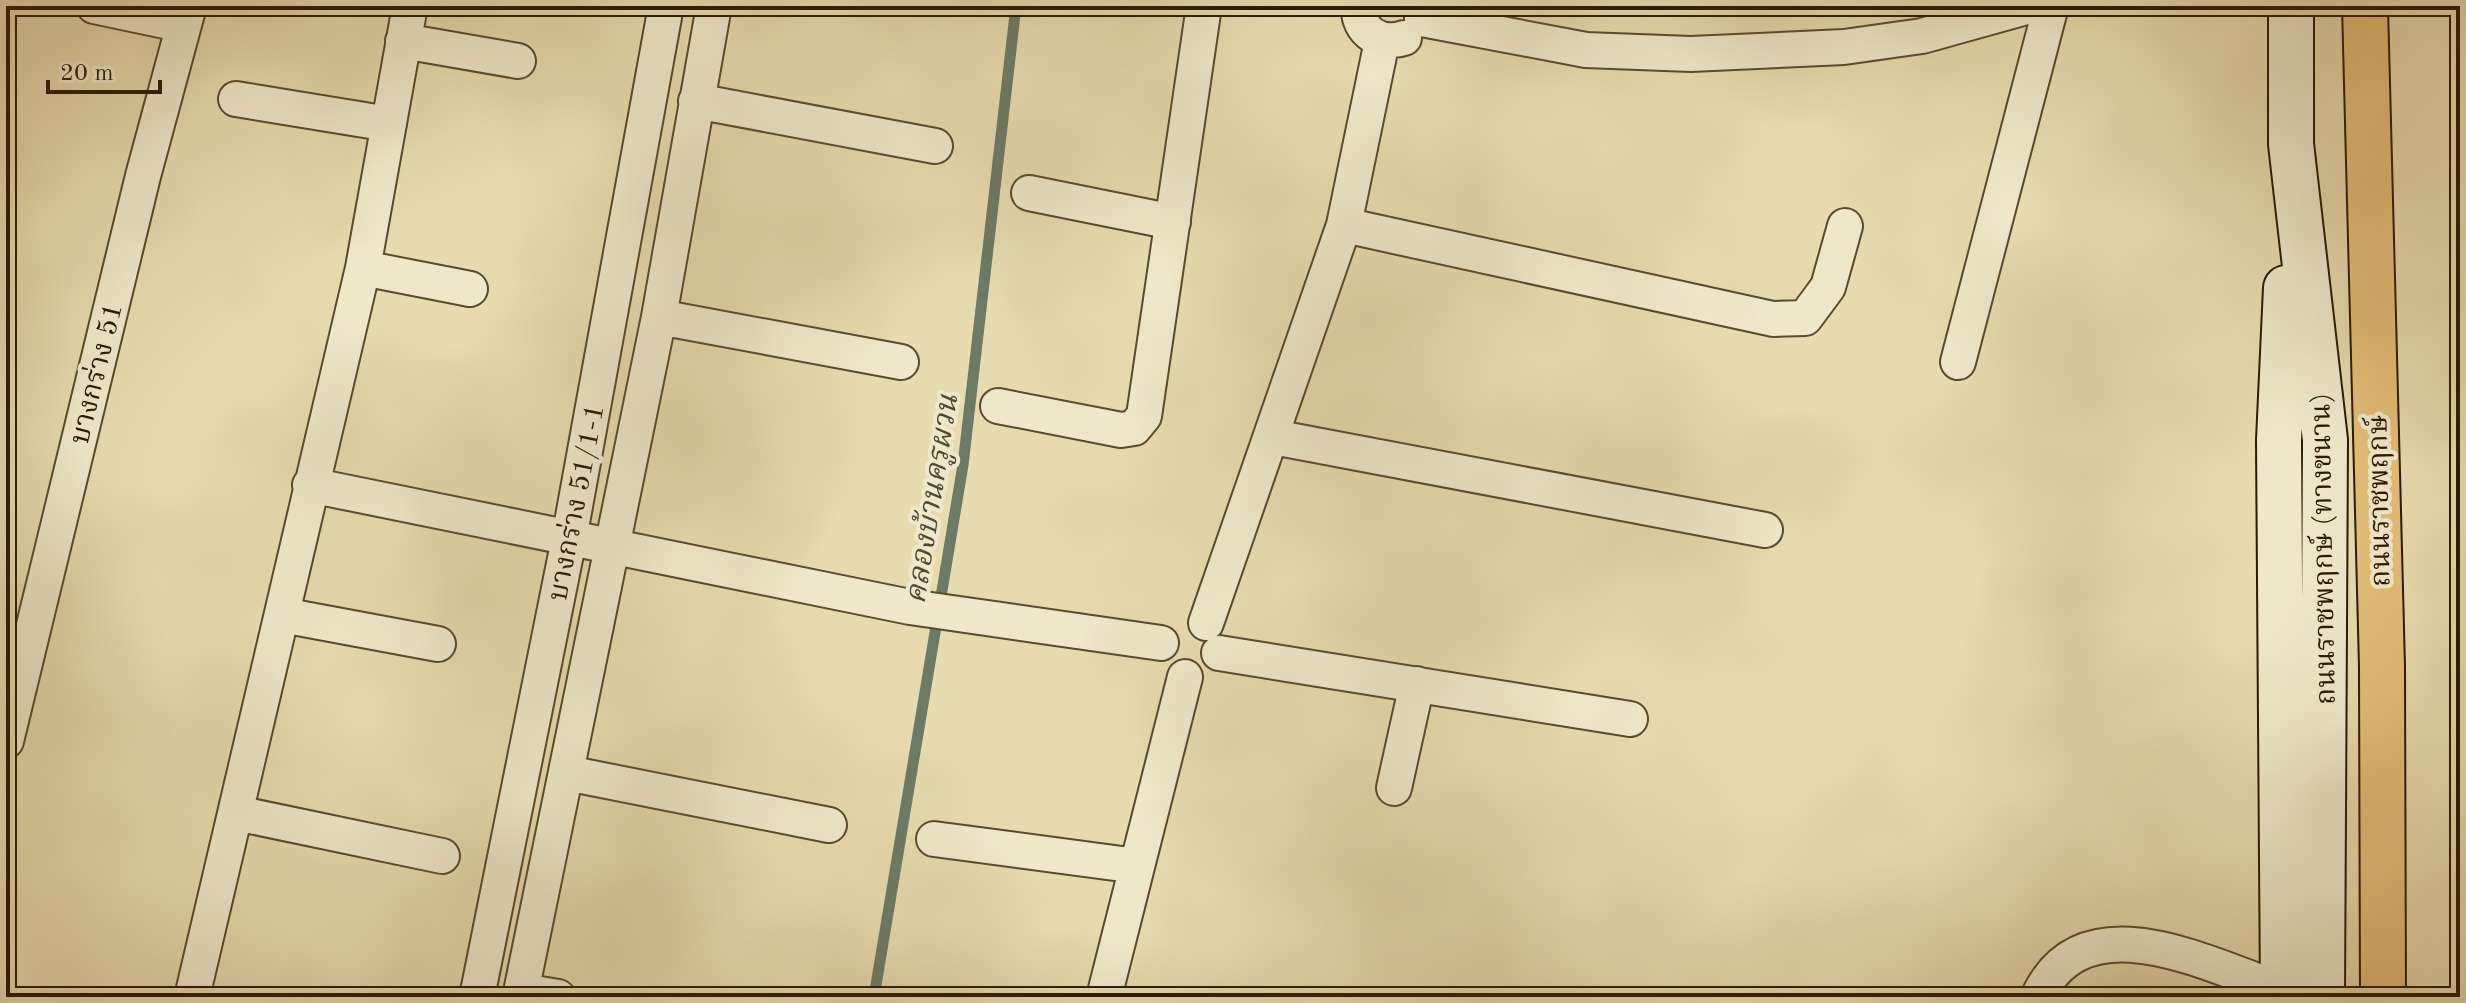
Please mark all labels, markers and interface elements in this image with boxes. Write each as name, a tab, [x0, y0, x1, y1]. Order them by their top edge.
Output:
scale bar	[48, 44, 160, 94]
text: 20 m	[60, 62, 114, 86]
street label: บางกร่าง 51	[63, 299, 129, 447]
water label: คลองบ้านครูผวน	[899, 392, 966, 607]
street label: ถนนราชพฤกษ์ (ทางขนาน)	[2303, 393, 2342, 705]
street label: บางกร่าง 51/1-1	[541, 401, 611, 603]
street label: ถนนราชพฤกษ์	[2361, 415, 2396, 587]

